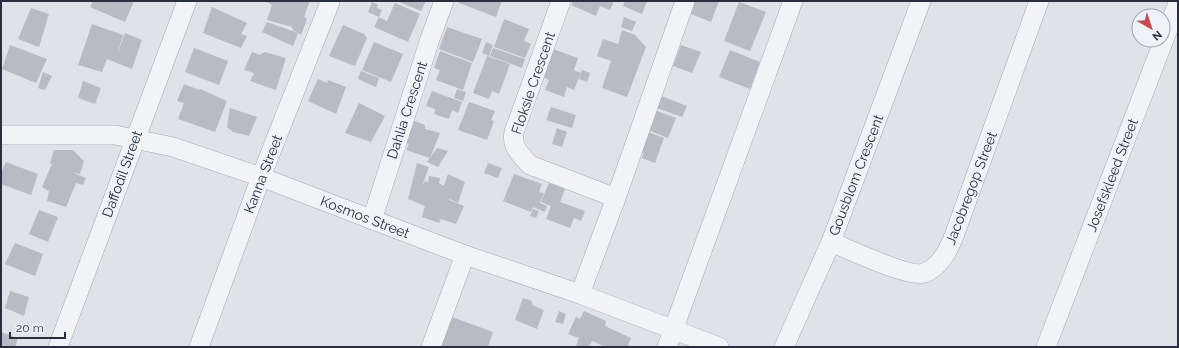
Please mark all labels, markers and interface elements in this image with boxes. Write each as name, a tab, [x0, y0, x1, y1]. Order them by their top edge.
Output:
north arrow	[1131, 8, 1171, 48]
text: N	[1150, 28, 1164, 43]
street label: Floksie Crescent	[508, 29, 558, 136]
street label: Dahlia Crescent	[384, 59, 430, 161]
street label: Gousblom Crescent	[825, 112, 887, 238]
street label: Josefskleed Street	[1083, 116, 1141, 234]
street label: Daffodil Street	[99, 128, 145, 220]
street label: Jacobregop Street	[942, 129, 1000, 247]
street label: Kanna Street	[241, 132, 285, 216]
street label: Kosmos Street	[318, 193, 412, 241]
scale bar	[10, 314, 65, 340]
text: 20 m	[16, 321, 44, 335]

